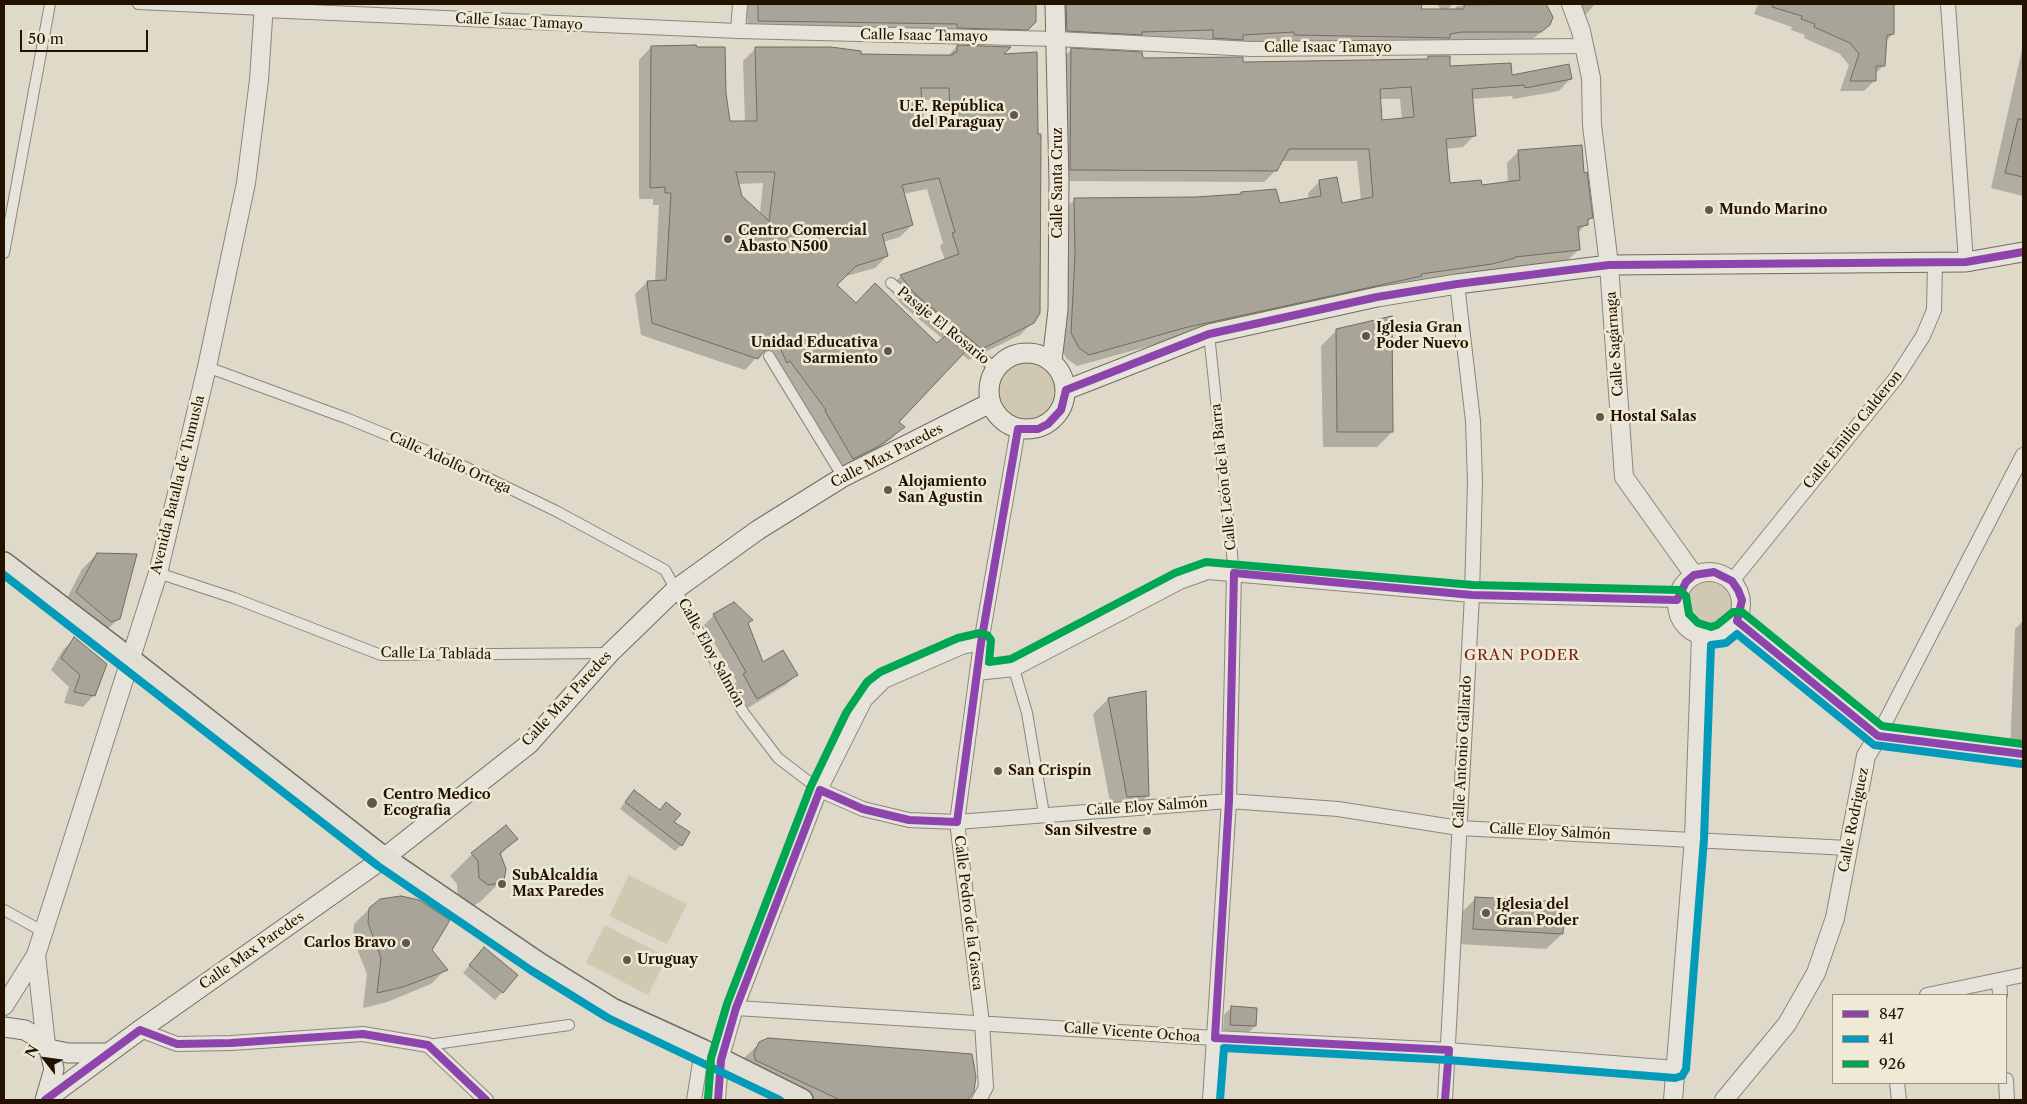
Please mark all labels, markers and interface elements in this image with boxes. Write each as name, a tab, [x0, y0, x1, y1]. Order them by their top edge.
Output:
street label: Calle Isaac Tamayo	[455, 10, 583, 34]
scale bar	[22, 20, 150, 52]
street label: Calle Isaac Tamayo	[860, 26, 988, 46]
text: 50 m	[28, 29, 64, 48]
street label: Calle Isaac Tamayo	[1264, 40, 1392, 56]
place label: U.E. República del Paraguay	[899, 99, 1004, 132]
marker: U.E. República del Paraguay	[1008, 109, 1020, 121]
street label: Calle Santa Cruz	[1050, 127, 1066, 239]
place label: Mundo Marino	[1719, 202, 1827, 218]
marker: Mundo Marino	[1703, 204, 1715, 216]
place label: Centro Comercial Abasto N500	[738, 223, 867, 256]
marker: Centro Comercial Abasto N500	[722, 233, 734, 245]
street label: Pasaje El Rosario	[893, 284, 993, 368]
street label: Calle Sagárnaga	[1603, 291, 1627, 397]
place label: Iglesia Gran Poder Nuevo	[1376, 320, 1469, 352]
marker: Iglesia Gran Poder Nuevo	[1360, 330, 1372, 342]
place label: Unidad Educativa Sarmiento	[751, 335, 878, 368]
marker: Unidad Educativa Sarmiento	[882, 345, 894, 357]
street label: Calle Emilio Calderon	[1800, 367, 1906, 493]
street label: Avenida Batalla de Tumusla	[148, 394, 208, 576]
street label: Calle León de la Barra	[1208, 403, 1240, 551]
place label: Hostal Salas	[1610, 409, 1696, 425]
marker: Hostal Salas	[1594, 411, 1606, 423]
street label: Calle Max Paredes	[828, 420, 946, 492]
street label: Calle Adolfo Ortega	[386, 429, 514, 497]
place label: Alojamiento San Agustin	[898, 474, 987, 507]
marker: Alojamiento San Agustin	[882, 484, 894, 496]
street label: Calle Eloy Salmón	[674, 596, 748, 710]
street label: Calle La Tablada	[380, 645, 492, 663]
district label: GRAN PODER	[1463, 647, 1581, 665]
street label: Calle Max Paredes	[519, 648, 615, 750]
street label: Calle Antonio Gallardo	[1451, 675, 1475, 829]
place label: San Crispín	[1008, 763, 1092, 779]
marker: San Crispín	[992, 765, 1004, 777]
street label: Calle Rodriguez	[1836, 766, 1872, 874]
place label: Centro Medico Ecografia	[383, 787, 491, 820]
street label: Calle Eloy Salmón	[1086, 794, 1208, 820]
marker: Centro Medico Ecografia	[365, 796, 379, 810]
street label: Calle Eloy Salmón	[1489, 820, 1611, 844]
place label: San Silvestre	[1044, 823, 1137, 839]
marker: San Silvestre	[1141, 825, 1153, 837]
street label: Calle Pedro de la Gasca	[950, 834, 986, 992]
place label: SubAlcaldía Max Paredes	[512, 868, 604, 900]
marker: SubAlcaldía Max Paredes	[496, 878, 508, 890]
place label: Iglesia del Gran Poder	[1496, 897, 1579, 930]
marker: Iglesia del Gran Poder	[1480, 907, 1492, 919]
street label: Calle Max Paredes	[196, 909, 308, 993]
place label: Carlos Bravo	[304, 935, 396, 951]
marker: Carlos Bravo	[400, 937, 412, 949]
place label: Uruguay	[637, 952, 698, 968]
marker: Uruguay	[621, 954, 633, 966]
legend	[1832, 994, 2007, 1084]
text: 847	[1879, 1004, 1904, 1023]
street label: Calle Vicente Ochoa	[1063, 1020, 1201, 1046]
text: 41	[1879, 1029, 1894, 1048]
north arrow	[20, 1034, 70, 1084]
text: N	[21, 1042, 43, 1061]
text: 926	[1879, 1054, 1905, 1073]

